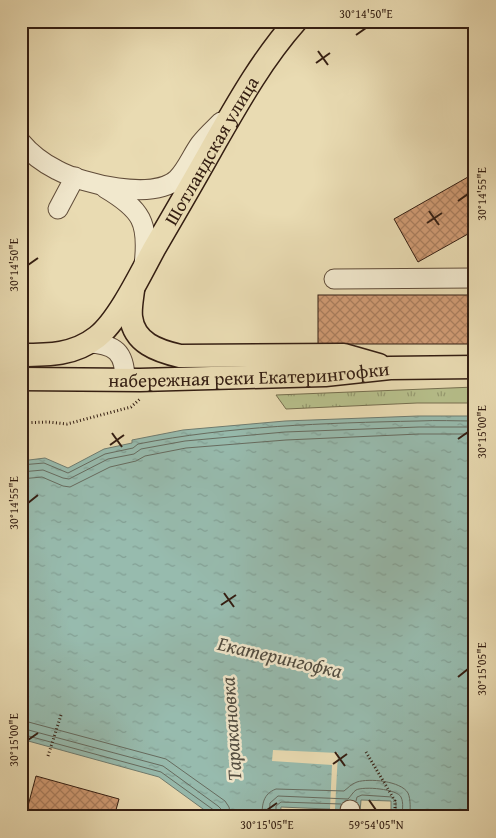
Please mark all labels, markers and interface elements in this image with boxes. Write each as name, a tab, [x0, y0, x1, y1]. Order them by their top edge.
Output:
text: 30°14'50"E	[339, 5, 393, 22]
street label: Шотландская улица	[157, 70, 265, 230]
text: 30°14'55"E	[473, 167, 490, 221]
text: 30°14'50"E	[5, 238, 22, 292]
street label: набережная реки Екатерингофки	[108, 354, 391, 394]
text: 30°15'00"E	[473, 405, 490, 459]
text: 30°14'55"E	[5, 476, 22, 530]
water label: Екатерингофка	[214, 628, 346, 685]
text: 30°15'05"E	[473, 642, 490, 696]
water label: Таракановка	[212, 675, 249, 782]
text: 30°15'00"E	[5, 713, 22, 767]
text: 30°15'05"E	[240, 816, 294, 833]
text: 59°54'05"N	[348, 816, 404, 833]

